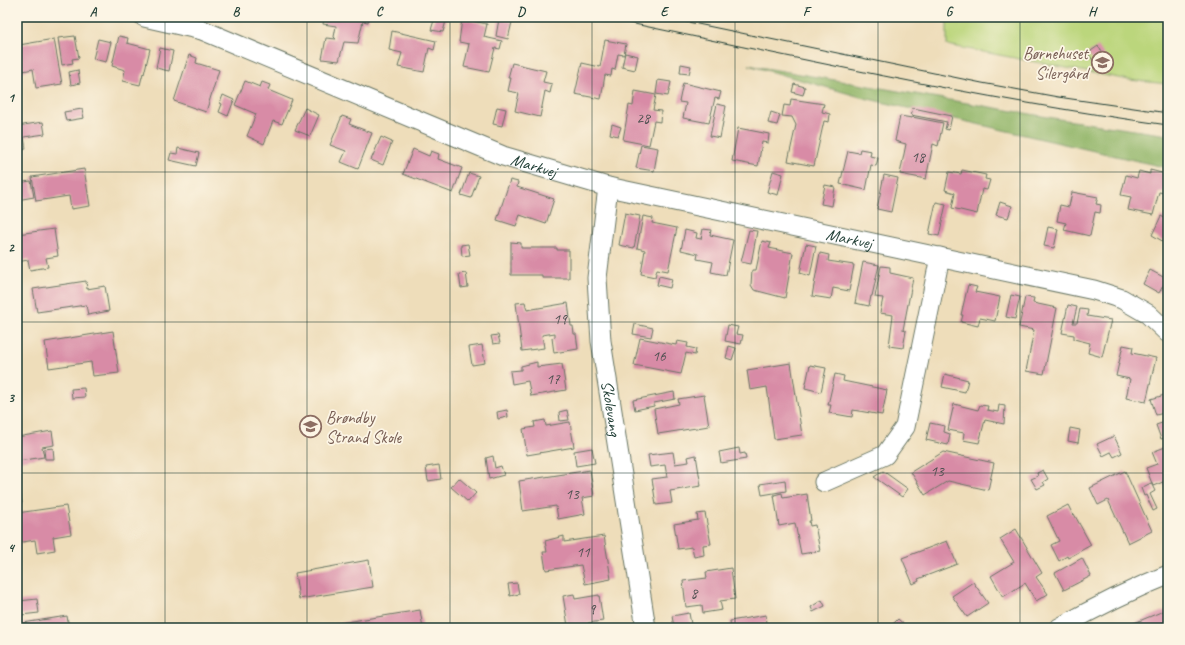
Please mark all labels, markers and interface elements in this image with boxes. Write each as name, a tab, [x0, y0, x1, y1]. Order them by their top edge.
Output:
text: A	[90, 4, 98, 20]
text: B	[233, 4, 241, 20]
text: C	[376, 4, 384, 20]
text: D	[517, 4, 526, 20]
text: E	[661, 4, 670, 20]
text: F	[803, 4, 812, 20]
text: G	[946, 4, 954, 20]
text: H	[1088, 4, 1098, 20]
place label: Børnehuset Silergård	[1023, 43, 1091, 84]
school or university icon: Børnehuset Silergård	[1090, 50, 1116, 76]
text: 1	[8, 90, 16, 106]
house number: 28	[636, 109, 651, 128]
street label: Markvej	[509, 148, 562, 183]
house number: 18	[911, 148, 926, 167]
street label: Markvej	[824, 223, 877, 254]
text: 2	[8, 240, 15, 256]
house number: 19	[553, 310, 568, 329]
house number: 16	[652, 347, 667, 366]
house number: 17	[546, 370, 561, 389]
street label: Skolevang	[597, 379, 627, 439]
text: 3	[8, 390, 15, 406]
place label: Brøndby Strand Skole	[326, 407, 403, 448]
school or university icon: Brøndby Strand Skole	[297, 414, 323, 440]
house number: 13	[930, 462, 945, 481]
house number: 13	[565, 485, 580, 504]
text: 4	[8, 540, 16, 556]
house number: 11	[576, 543, 591, 562]
house number: 8	[691, 584, 699, 603]
house number: 9	[589, 600, 597, 619]

